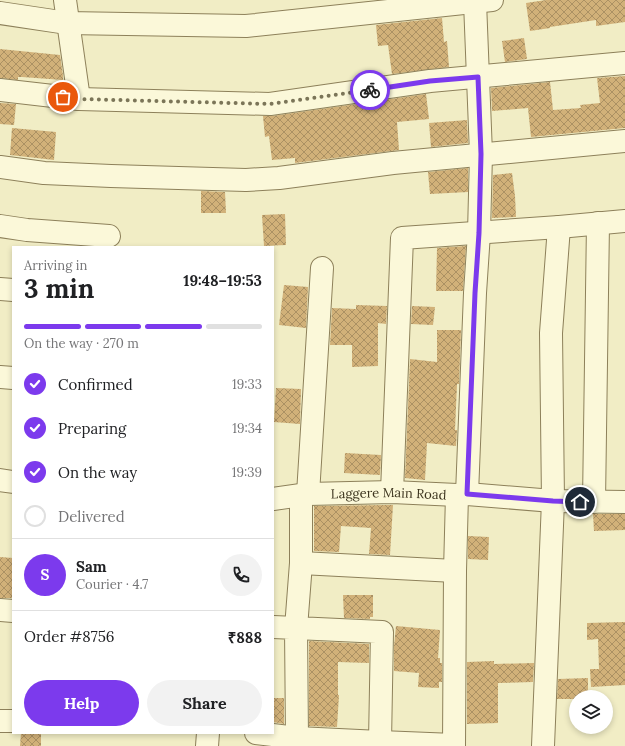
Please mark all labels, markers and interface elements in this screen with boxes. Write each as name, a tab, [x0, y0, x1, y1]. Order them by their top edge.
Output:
courier	[350, 70, 390, 110]
icon: bike	[359, 79, 381, 101]
pin	[46, 80, 80, 114]
icon: bag	[52, 86, 74, 108]
text: Arriving in	[24, 257, 87, 274]
text: 19:48–19:53	[183, 271, 262, 290]
text: 3 min	[24, 272, 94, 305]
text: On the way · 270 m	[24, 335, 139, 352]
icon: check	[24, 373, 46, 395]
text: Confirmed	[58, 375, 133, 394]
text: 19:33	[232, 376, 262, 393]
icon: check	[24, 417, 46, 439]
text: Preparing	[58, 419, 126, 438]
text: 19:34	[232, 420, 262, 437]
icon: check	[24, 461, 46, 483]
text: On the way	[58, 463, 137, 482]
text: 19:39	[232, 464, 262, 481]
street label: Laggere Main Road	[331, 484, 447, 504]
pin	[563, 485, 597, 519]
icon: home	[569, 491, 591, 513]
text: Delivered	[58, 507, 125, 526]
button: phone	[220, 554, 262, 596]
text: Sam	[76, 557, 107, 576]
text: S	[41, 565, 49, 584]
text: Courier · 4.7	[76, 576, 148, 593]
text: Order #8756	[24, 627, 114, 646]
text: ₹888	[228, 628, 262, 647]
button: Help	[24, 680, 139, 726]
button: Share	[147, 680, 262, 726]
map controls	[569, 690, 613, 734]
button: layers	[569, 690, 613, 734]

